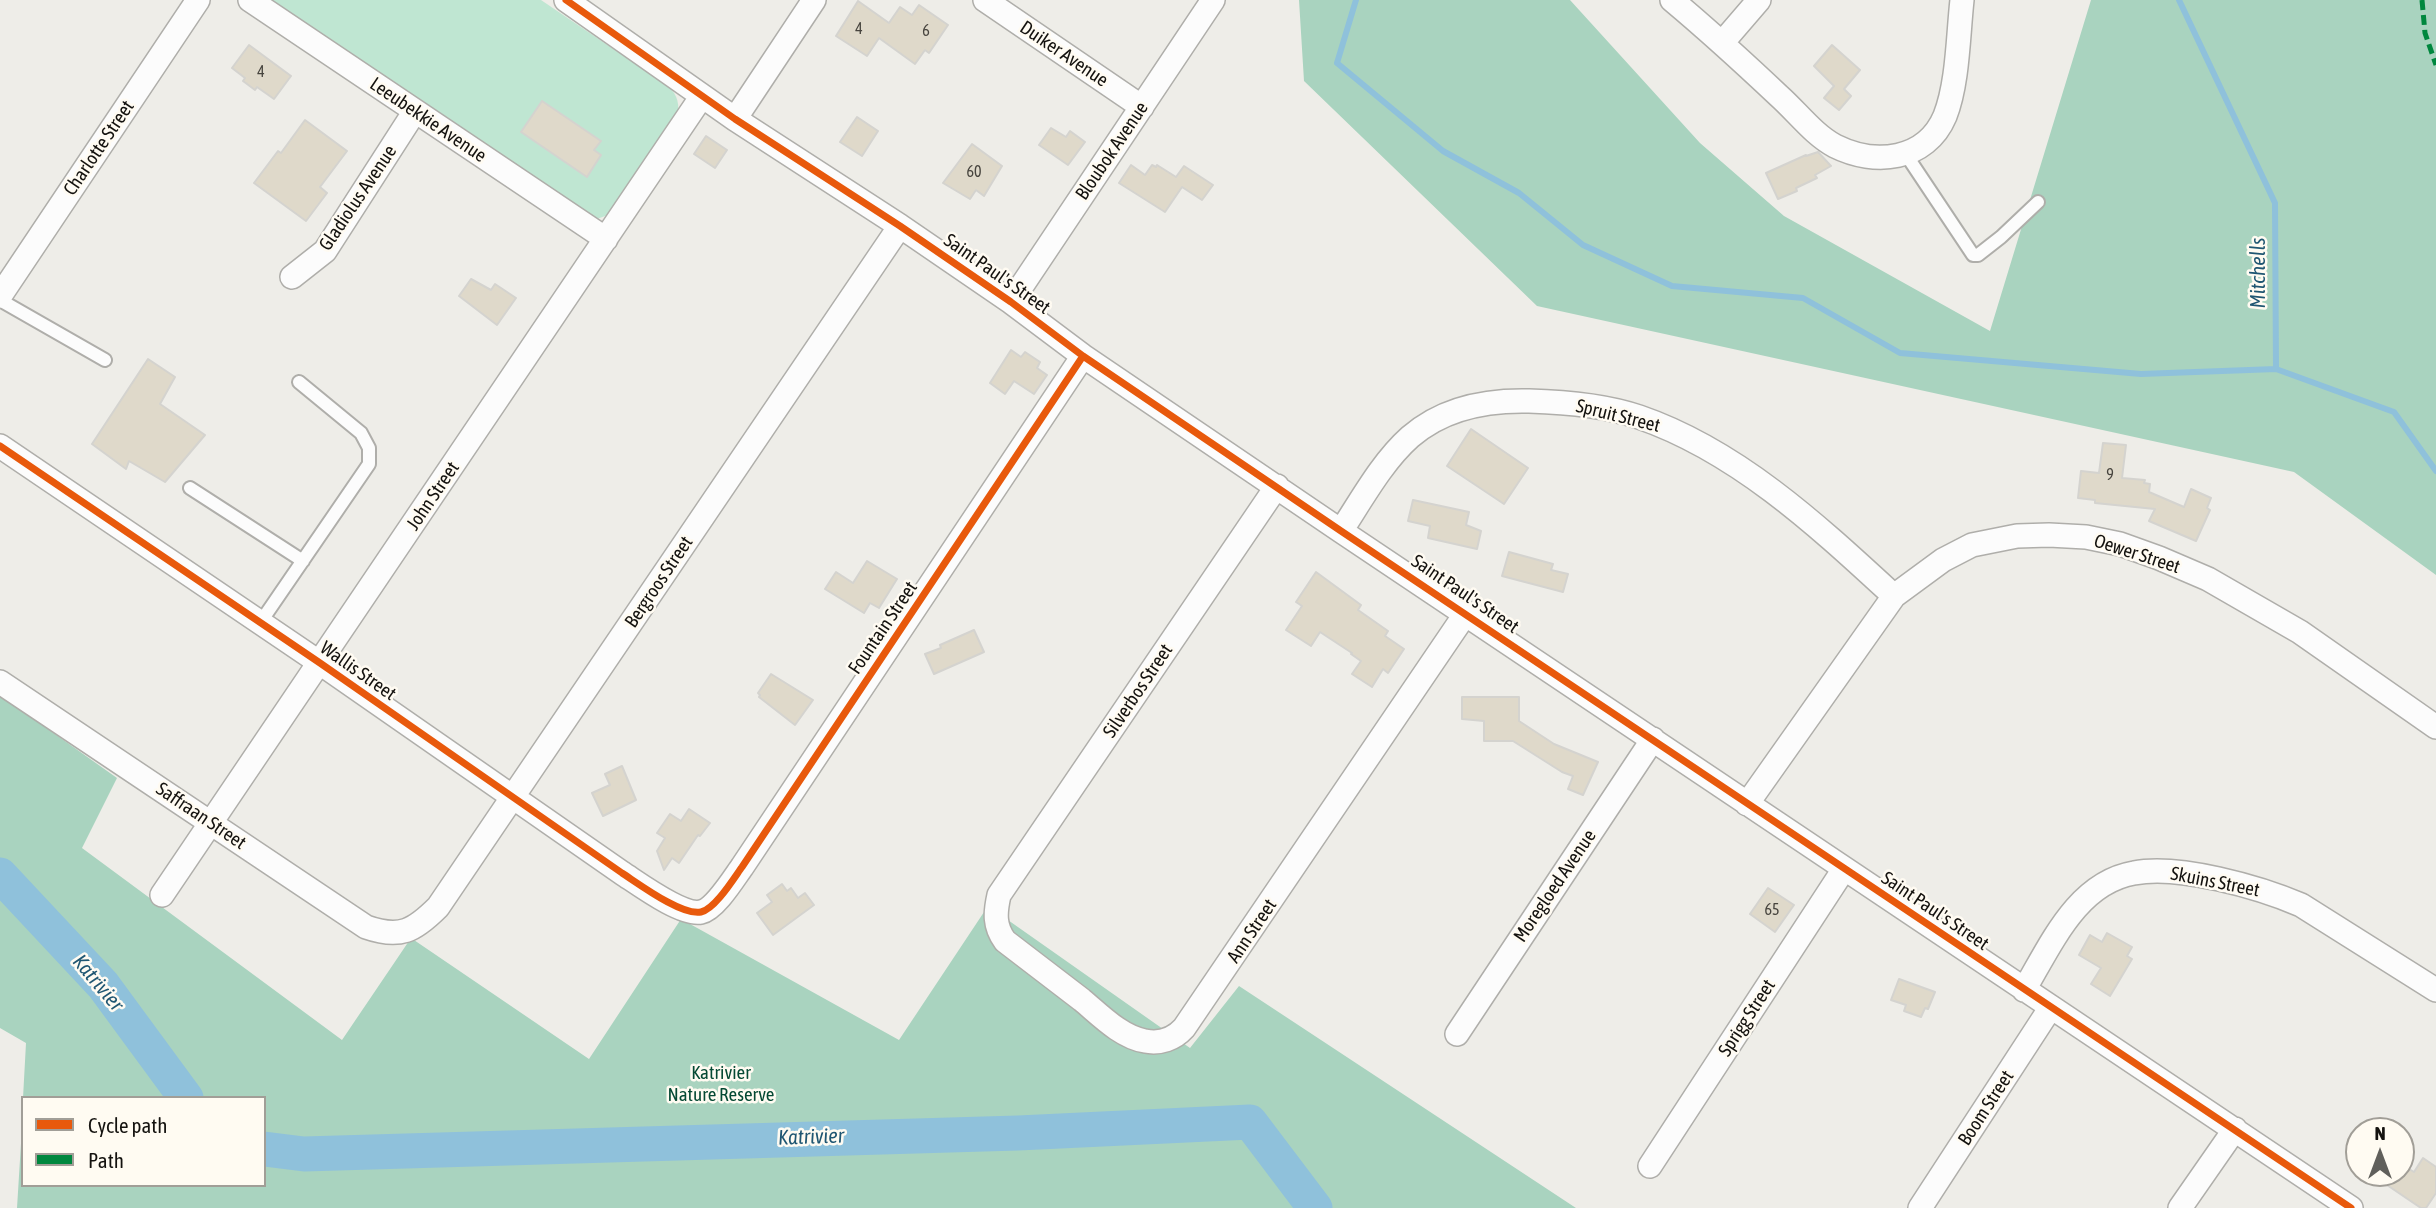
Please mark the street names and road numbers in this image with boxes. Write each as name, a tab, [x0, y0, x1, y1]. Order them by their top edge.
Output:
street label: Duiker Avenue	[1016, 16, 1112, 92]
street label: Leeubekkie Avenue	[365, 73, 491, 167]
street label: Charlotte Street	[59, 96, 139, 200]
street label: Bloubok Avenue	[1071, 98, 1153, 204]
street label: Gladiolus Avenue	[314, 141, 402, 255]
street label: Saint Paul's Street	[939, 229, 1055, 319]
street label: Spruit Street	[1574, 395, 1662, 437]
street label: John Street	[402, 457, 464, 535]
street label: Oewer Street	[2091, 529, 2183, 579]
street label: Bergroos Street	[620, 532, 698, 632]
street label: Saint Paul's Street	[1407, 550, 1523, 638]
street label: Fountain Street	[844, 577, 922, 679]
street label: Wallis Street	[316, 637, 400, 705]
street label: Silverbos Street	[1098, 640, 1178, 742]
street label: Saffraan Street	[152, 778, 250, 854]
street label: Moregloed Avenue	[1509, 826, 1601, 946]
street label: Skuins Street	[2169, 862, 2261, 902]
street label: Saint Paul's Street	[1877, 867, 1993, 955]
street label: Ann Street	[1222, 895, 1282, 967]
street label: Sprigg Street	[1714, 975, 1780, 1061]
street label: Boom Street	[1953, 1066, 2019, 1150]

